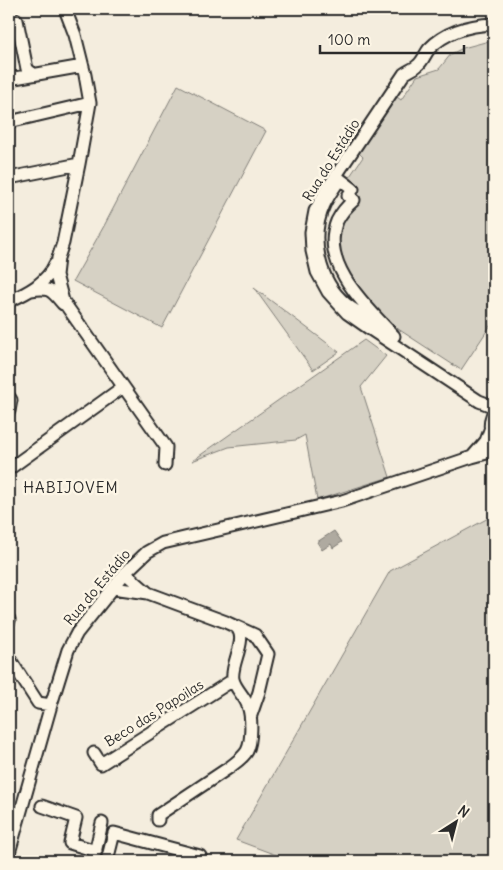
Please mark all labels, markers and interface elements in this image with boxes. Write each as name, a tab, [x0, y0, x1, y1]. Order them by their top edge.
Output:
scale bar	[320, 22, 464, 54]
text: 100 m	[328, 30, 370, 49]
street label: Rua do Estádio	[298, 115, 364, 205]
district label: HABIJOVEM	[23, 478, 119, 497]
street label: Rua do Estádio	[60, 545, 134, 629]
street label: Beco das Papoilas	[101, 675, 207, 751]
north arrow	[430, 798, 480, 848]
text: N	[454, 801, 473, 822]

